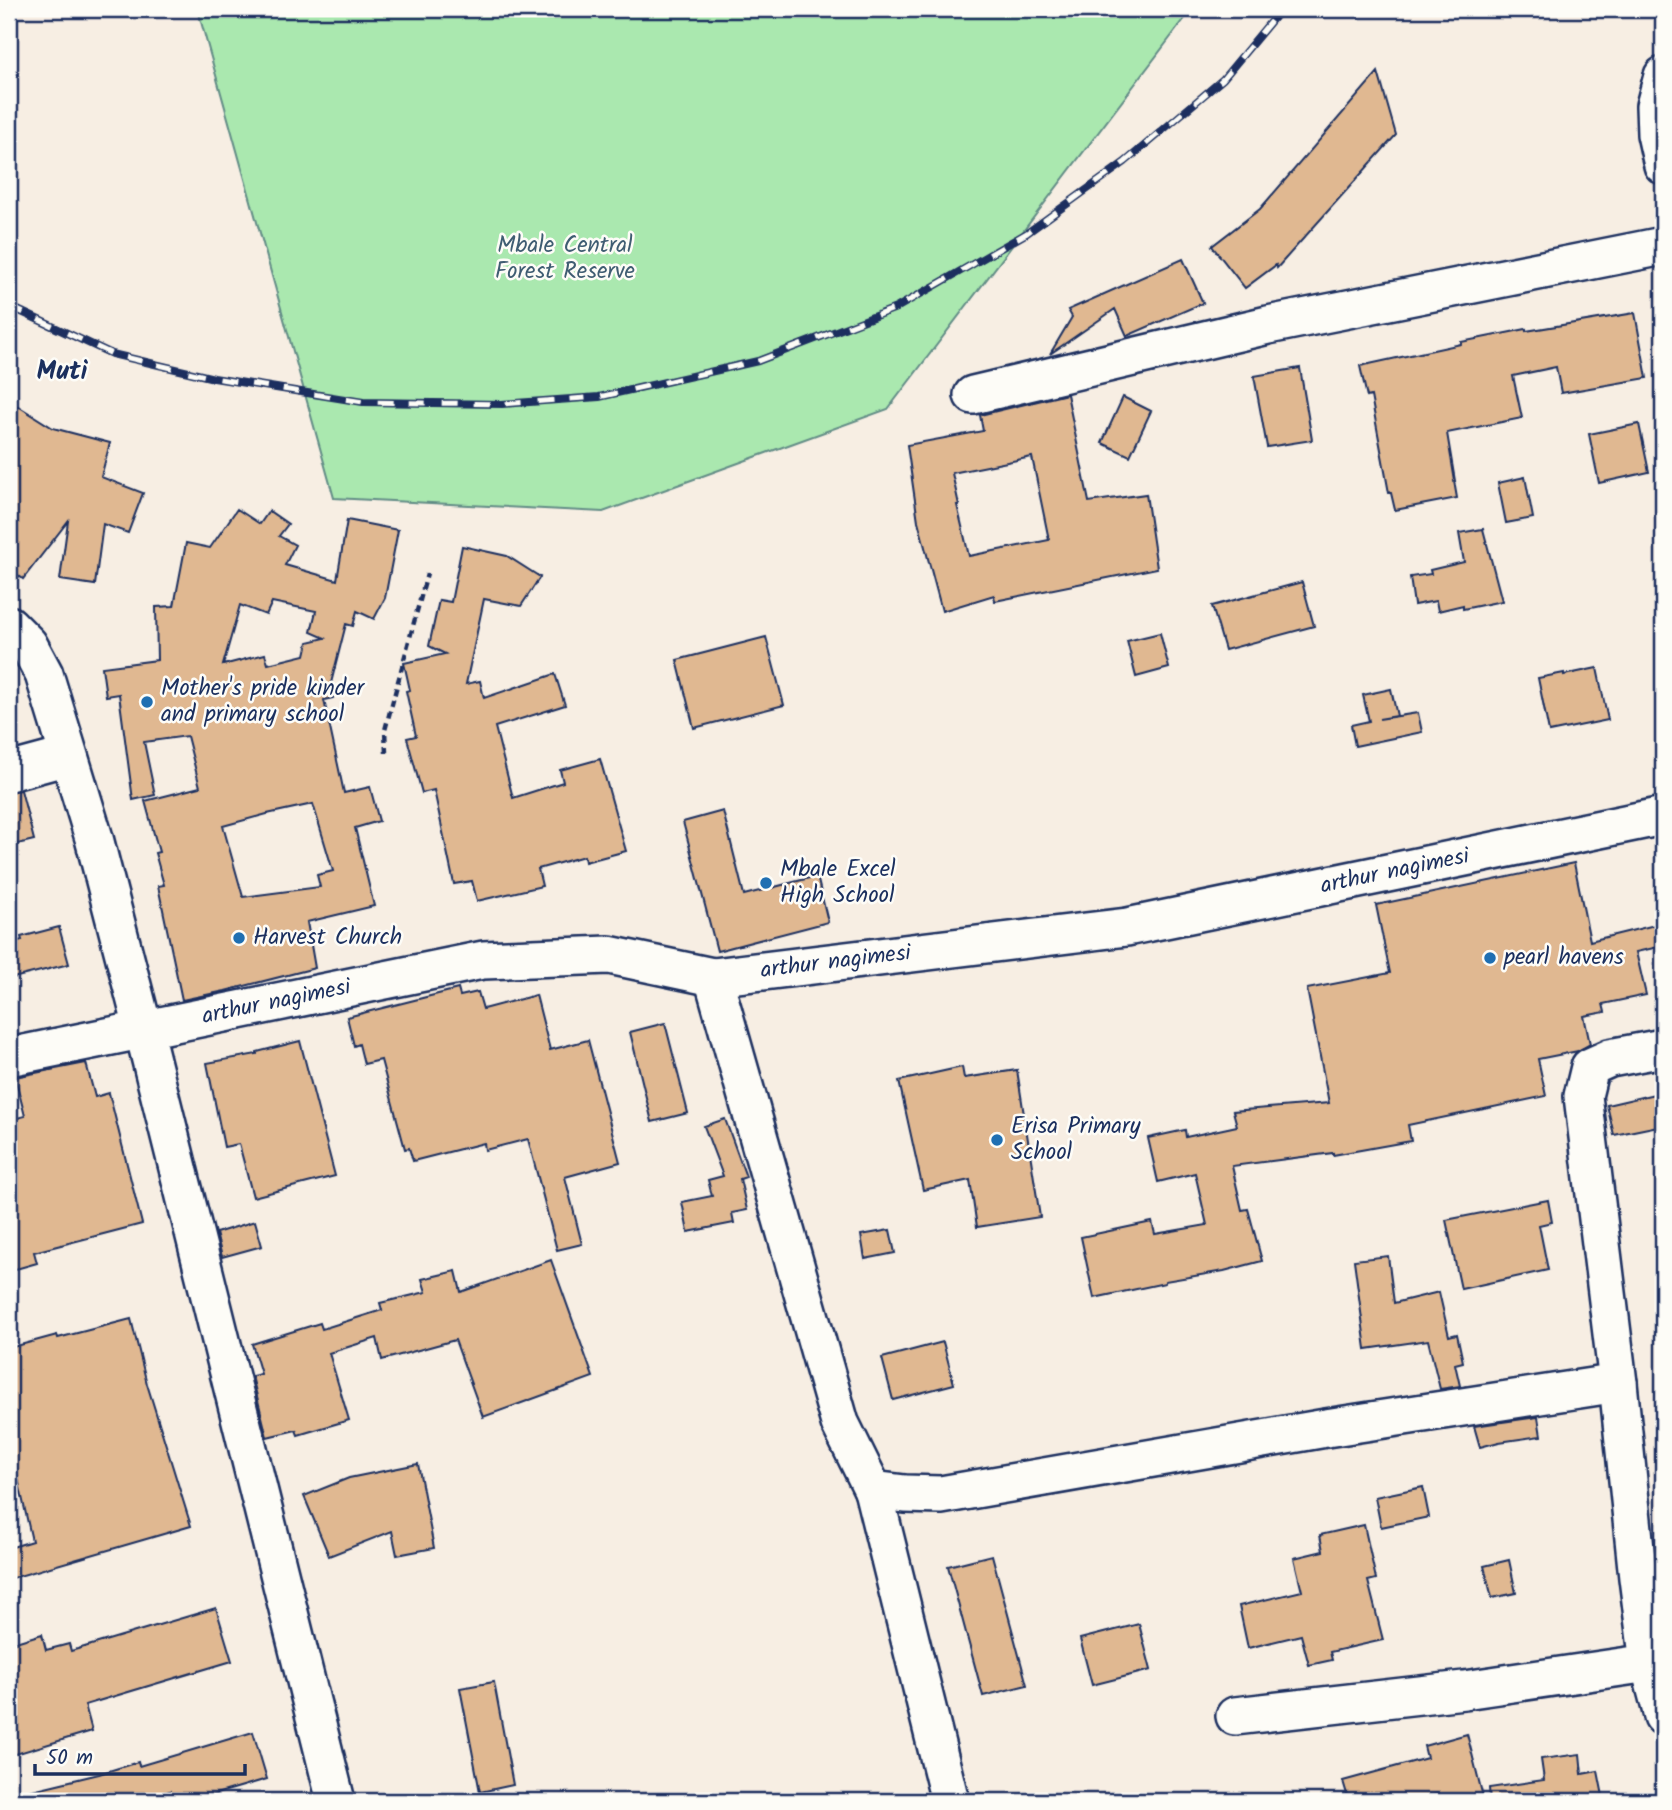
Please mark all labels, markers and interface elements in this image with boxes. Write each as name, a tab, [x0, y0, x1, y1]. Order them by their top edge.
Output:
park label: Mbale Central Forest Reserve	[495, 228, 635, 290]
district label: Muti	[37, 351, 89, 393]
place label: Mother's pride kinder and primary school	[161, 671, 366, 733]
marker: Mother's pride kinder and primary school	[139, 694, 155, 710]
street label: arthur nagimesi	[1317, 838, 1474, 904]
place label: Mbale Excel High School	[780, 852, 896, 914]
marker: Mbale Excel High School	[758, 875, 774, 891]
place label: Harvest Church	[253, 920, 402, 956]
marker: Harvest Church	[231, 930, 247, 946]
street label: arthur nagimesi	[759, 935, 915, 989]
place label: pearl havens	[1503, 940, 1624, 976]
marker: pearl havens	[1482, 950, 1498, 966]
street label: arthur nagimesi	[199, 969, 356, 1035]
place label: Erisa Primary School	[1011, 1109, 1141, 1171]
marker: Erisa Primary School	[989, 1132, 1005, 1148]
scale bar	[35, 1733, 245, 1777]
text: 50 m	[46, 1742, 93, 1775]

